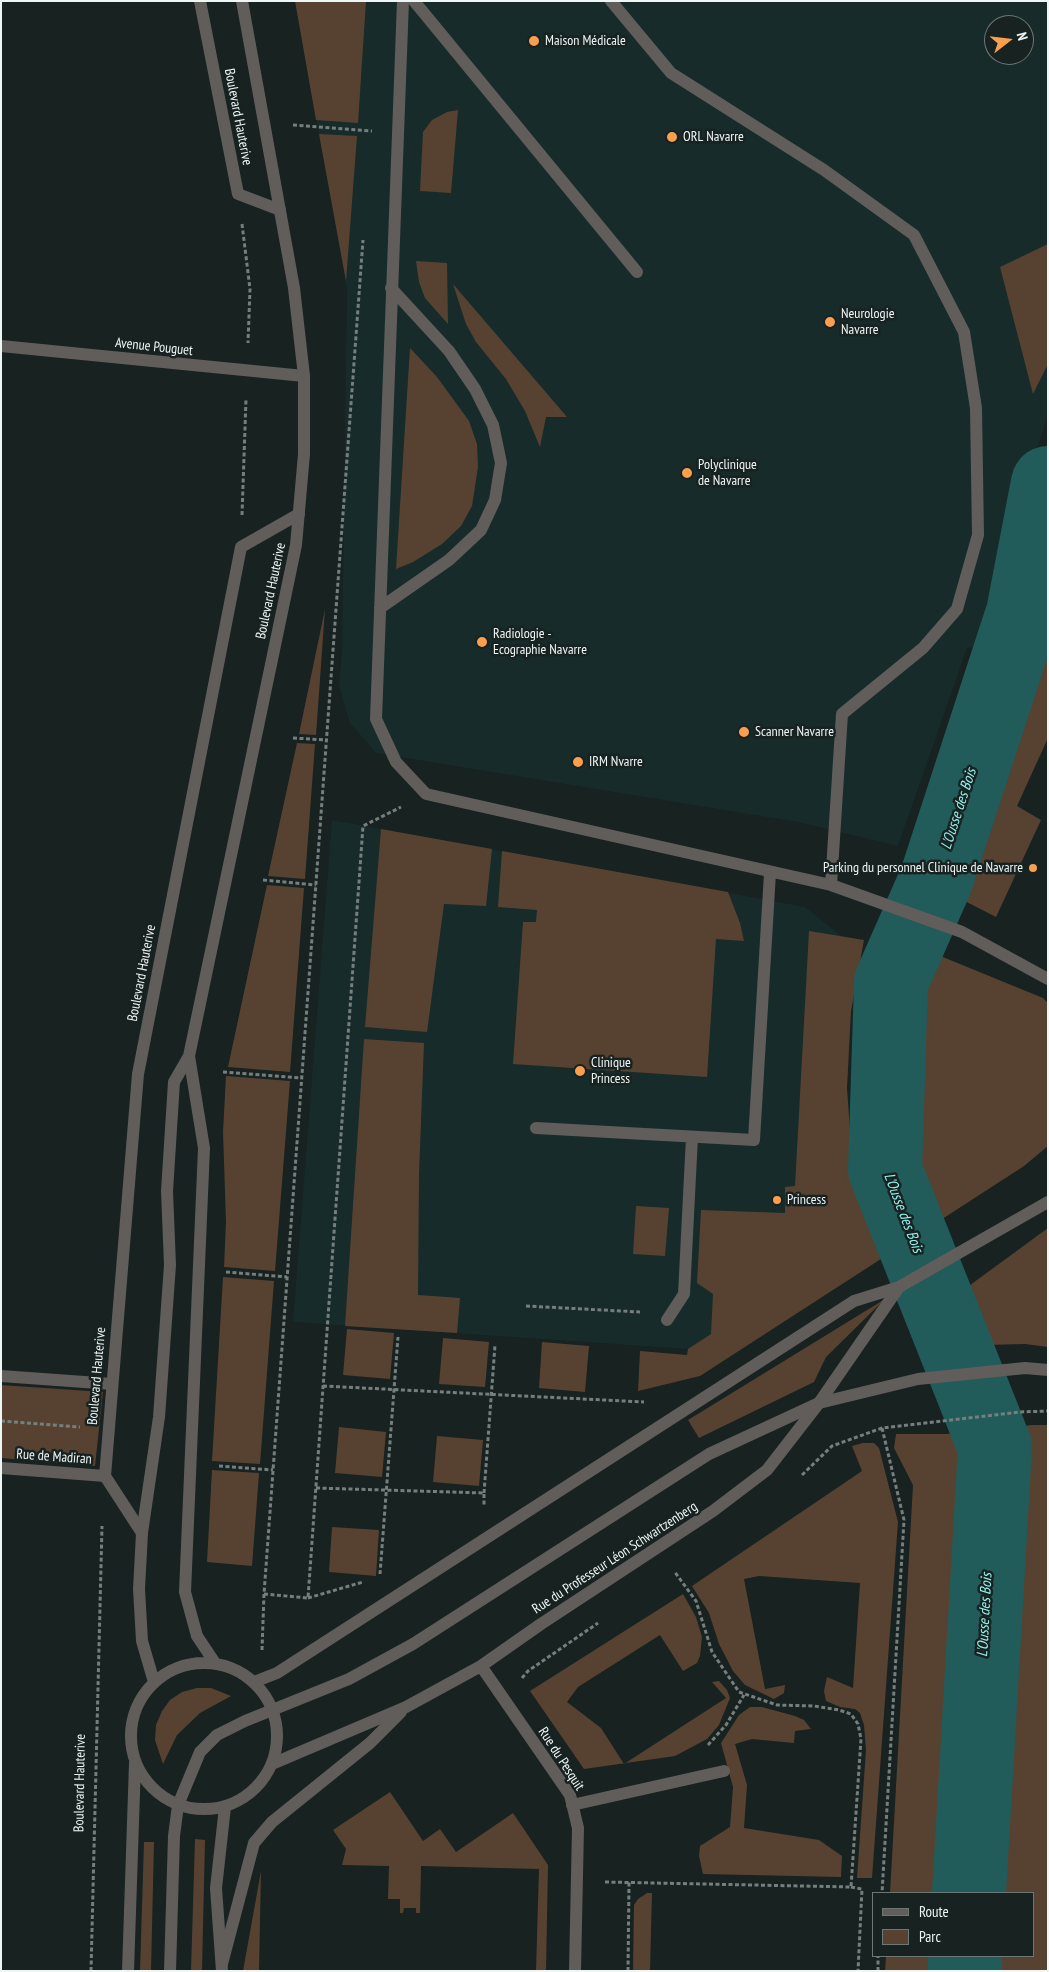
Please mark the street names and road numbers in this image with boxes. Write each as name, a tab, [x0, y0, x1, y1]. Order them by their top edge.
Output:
street label: Boulevard Hauterive	[220, 67, 256, 167]
street label: Avenue Pouguet	[114, 335, 194, 359]
street label: Boulevard Hauterive	[253, 541, 289, 641]
street label: Boulevard Hauterive	[124, 923, 160, 1023]
street label: Boulevard Hauterive	[84, 1326, 110, 1426]
street label: Rue de Madiran	[16, 1446, 92, 1468]
street label: Rue du Professeur Léon Schwartzenberg	[529, 1498, 701, 1618]
street label: Rue du Pesquit	[534, 1724, 588, 1794]
street label: Boulevard Hauterive	[71, 1734, 89, 1832]

